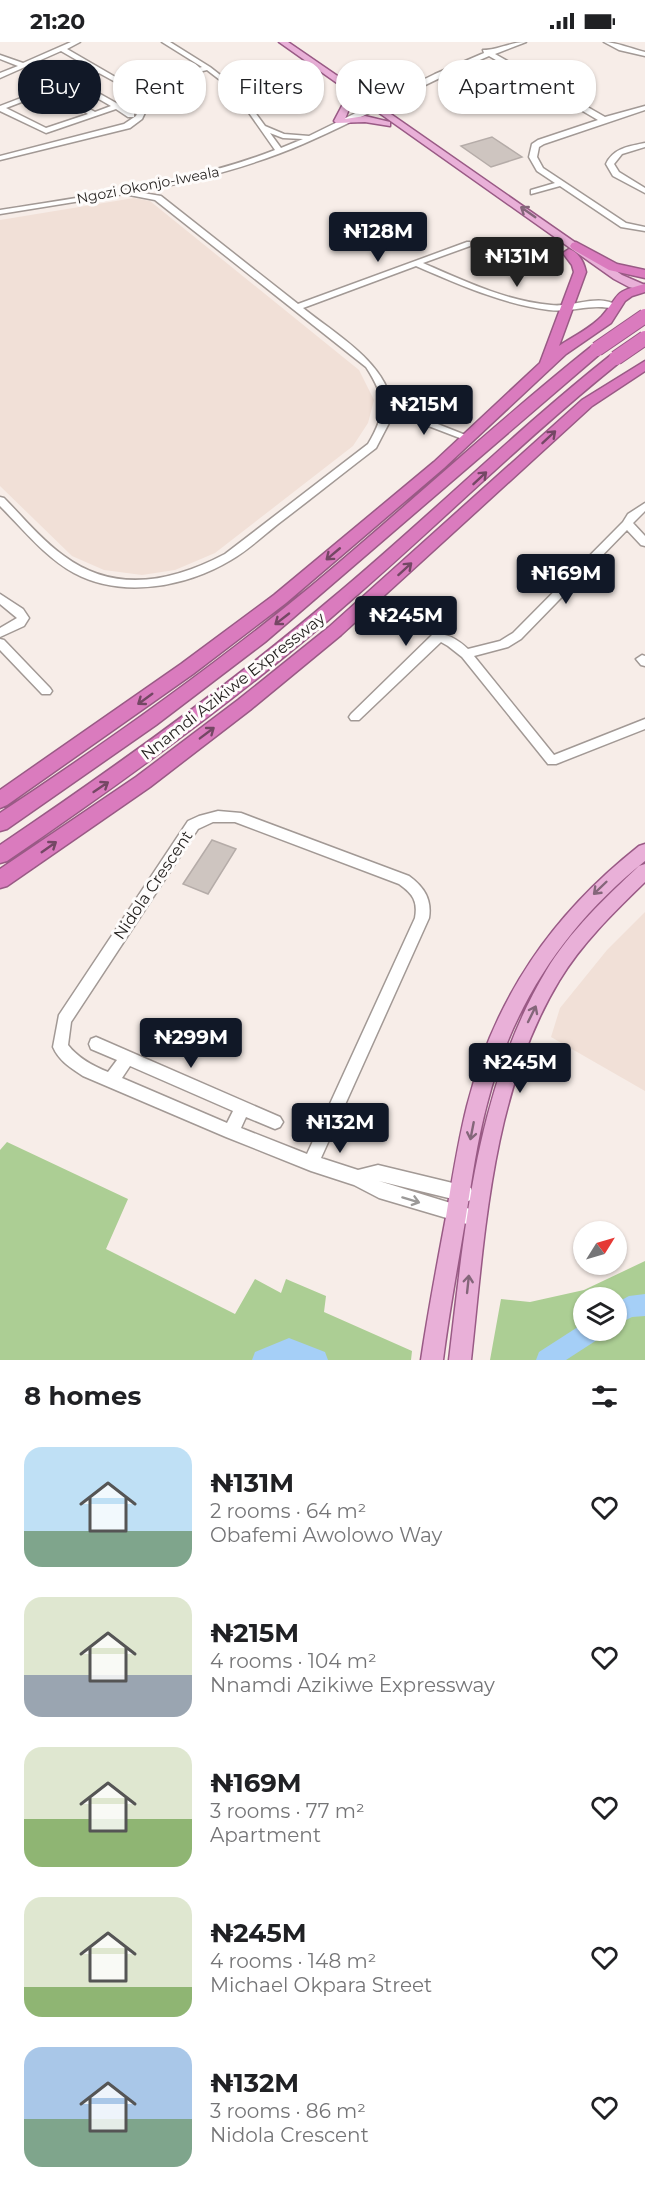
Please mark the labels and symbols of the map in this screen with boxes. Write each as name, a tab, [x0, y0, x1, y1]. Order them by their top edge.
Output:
street label: Ngozi Okonjo-Iweala	[75, 162, 221, 208]
one-way arrow	[521, 206, 537, 218]
pin: ₦128M	[336, 212, 420, 263]
pin: ₦131M	[475, 237, 559, 288]
pin: ₦215M	[382, 385, 466, 436]
one-way arrow	[541, 430, 556, 444]
one-way arrow	[472, 471, 487, 485]
one-way arrow	[325, 548, 341, 561]
pin: ₦169M	[524, 554, 608, 605]
one-way arrow	[398, 562, 413, 576]
pin: ₦245M	[364, 596, 448, 647]
street label: Nnamdi Azikiwe Expressway	[137, 608, 329, 764]
one-way arrow	[274, 613, 290, 625]
one-way arrow	[138, 693, 154, 705]
one-way arrow	[198, 727, 214, 740]
one-way arrow	[92, 780, 109, 793]
street label: Nidola Crescent	[110, 827, 197, 943]
one-way arrow	[40, 841, 56, 853]
one-way arrow	[593, 881, 608, 896]
one-way arrow	[526, 1005, 538, 1023]
pin: ₦299M	[149, 1018, 233, 1069]
pin: ₦245M	[478, 1043, 562, 1094]
pin: ₦132M	[298, 1103, 382, 1154]
one-way arrow	[466, 1120, 477, 1140]
one-way arrow	[401, 1195, 420, 1206]
north arrow	[573, 1221, 627, 1275]
one-way arrow	[463, 1274, 474, 1294]

